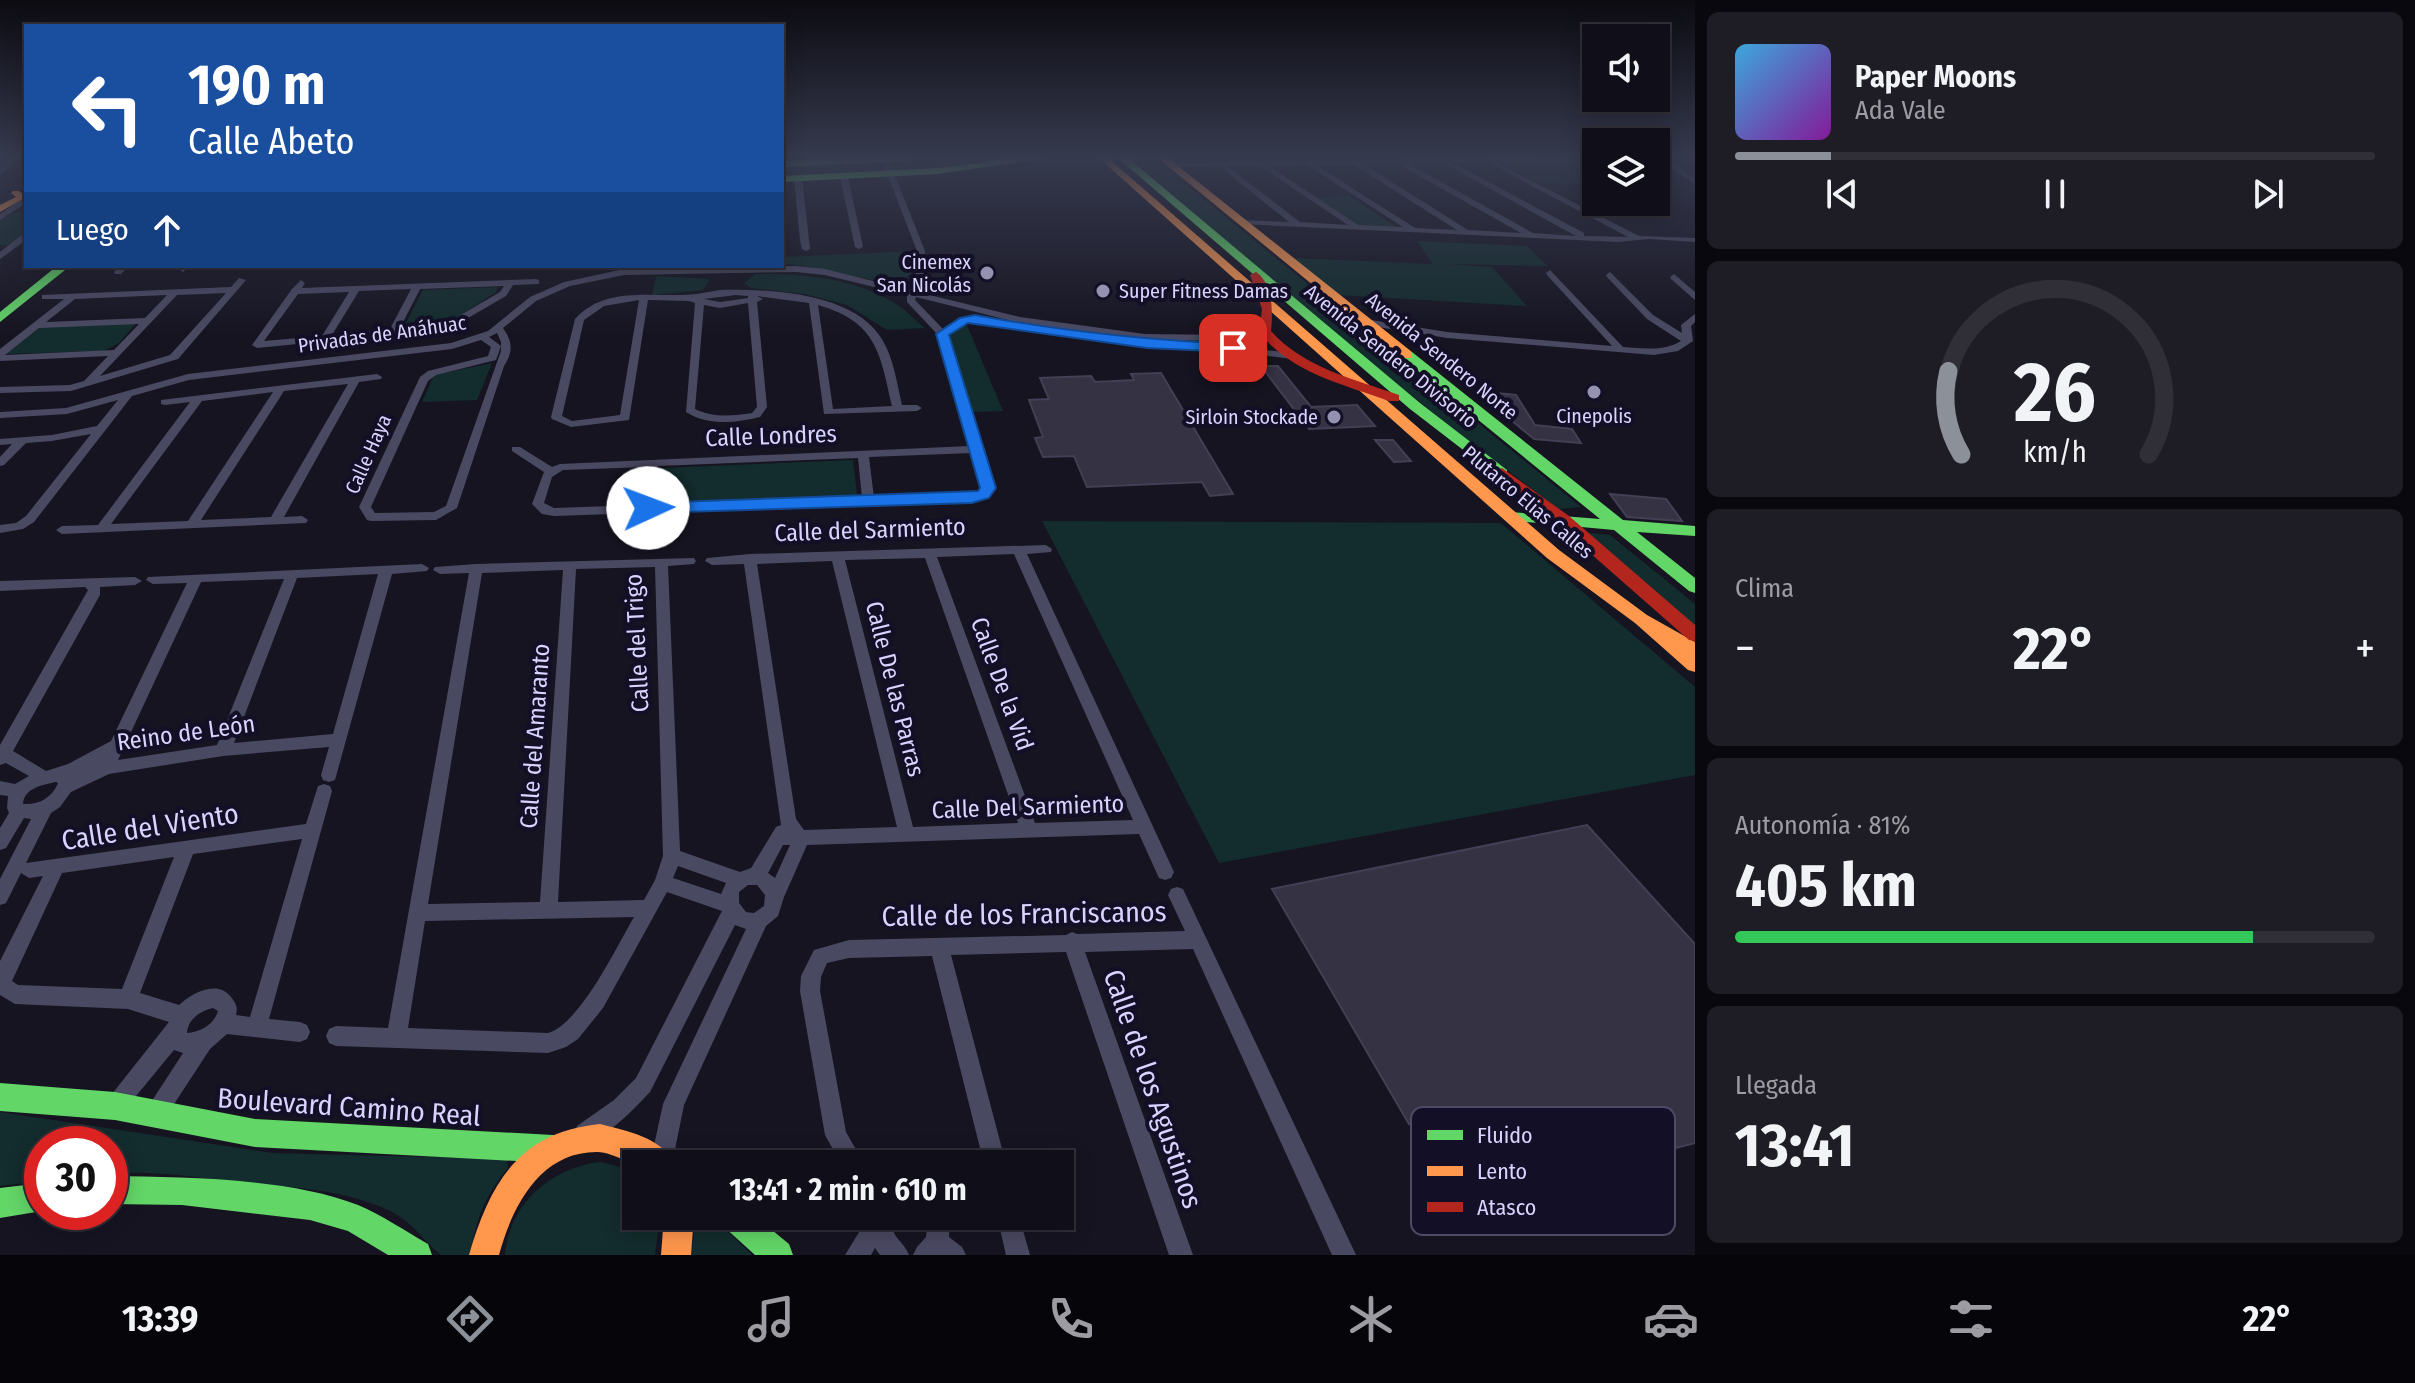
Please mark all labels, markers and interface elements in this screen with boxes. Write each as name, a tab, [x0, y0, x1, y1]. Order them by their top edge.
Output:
map controls	[1582, 24, 1670, 216]
button: sound	[1582, 24, 1670, 112]
text: 190 m	[188, 52, 326, 119]
icon: left	[56, 56, 160, 160]
text: Paper Moons	[1855, 59, 2016, 95]
text: Ada Vale	[1855, 95, 1946, 126]
text: Calle Abeto	[188, 120, 354, 164]
button: layers	[1582, 128, 1670, 216]
icon: previous	[1820, 172, 1864, 216]
icon: pause	[2033, 172, 2077, 216]
icon: next	[2246, 172, 2290, 216]
icon: ahead	[145, 208, 189, 252]
text: Luego	[56, 212, 129, 248]
place label: Cinemex San Nicolás	[877, 250, 971, 297]
marker: Cinemex San Nicolás	[978, 264, 996, 282]
place label: Super Fitness Damas	[1119, 279, 1288, 303]
street label: Avenida Sendero Divisorio	[1300, 279, 1482, 433]
marker: Super Fitness Damas	[1094, 282, 1112, 300]
street label: Avenida Sendero Norte	[1361, 287, 1523, 425]
street label: Privadas de Anáhuac	[296, 310, 468, 358]
pin	[1199, 314, 1267, 382]
icon: arrive	[1211, 326, 1255, 370]
text: 26	[2013, 342, 2096, 442]
marker: Cinepolis	[1585, 383, 1603, 401]
place label: Cinepolis	[1556, 404, 1632, 428]
place label: Sirloin Stockade	[1185, 405, 1318, 429]
marker: Sirloin Stockade	[1325, 408, 1343, 426]
street label: Calle Haya	[340, 410, 396, 498]
street label: Calle Londres	[705, 420, 837, 452]
text: km/h	[2023, 435, 2087, 470]
street label: Plutarco Elias Calles	[1458, 440, 1598, 564]
position arrow	[606, 466, 690, 550]
street label: Calle del Sarmiento	[774, 513, 966, 547]
street label: Calle del Trigo	[619, 573, 655, 713]
text: Clima	[1735, 573, 1794, 604]
street label: Calle De las Parras	[860, 598, 930, 780]
text: 22°	[2013, 613, 2097, 685]
street label: Calle De la Vid	[965, 614, 1039, 754]
text: −	[1735, 622, 1755, 675]
text: +	[2355, 622, 2375, 675]
street label: Calle del Amaranto	[515, 643, 555, 829]
street label: Reino de León	[115, 709, 257, 757]
street label: Calle Del Sarmiento	[931, 790, 1125, 824]
street label: Calle del Viento	[59, 797, 241, 857]
text: Autonomía · 81%	[1735, 810, 1910, 841]
text: 405 km	[1735, 850, 1917, 922]
street label: Calle de los Franciscanos	[881, 895, 1167, 933]
street label: Calle de los Agustinos	[1097, 965, 1209, 1213]
text: Llegada	[1735, 1070, 1817, 1101]
street label: Boulevard Camino Real	[216, 1081, 482, 1133]
legend	[1411, 1107, 1675, 1235]
text: 13:41	[1735, 1110, 1854, 1182]
text: Fluido	[1477, 1122, 1533, 1149]
speed limit sign: 30	[24, 1126, 128, 1230]
text: Lento	[1477, 1158, 1527, 1185]
text: 13:41 · 2 min · 610 m	[729, 1172, 967, 1208]
text: Atasco	[1477, 1194, 1536, 1221]
icon: directions	[442, 1291, 498, 1347]
icon: music	[743, 1291, 799, 1347]
icon: phone	[1043, 1291, 1099, 1347]
icon: climate	[1343, 1291, 1399, 1347]
icon: car	[1643, 1291, 1699, 1347]
icon: filters	[1943, 1291, 1999, 1347]
text: 13:39	[122, 1297, 198, 1341]
text: 22°	[2243, 1297, 2293, 1341]

